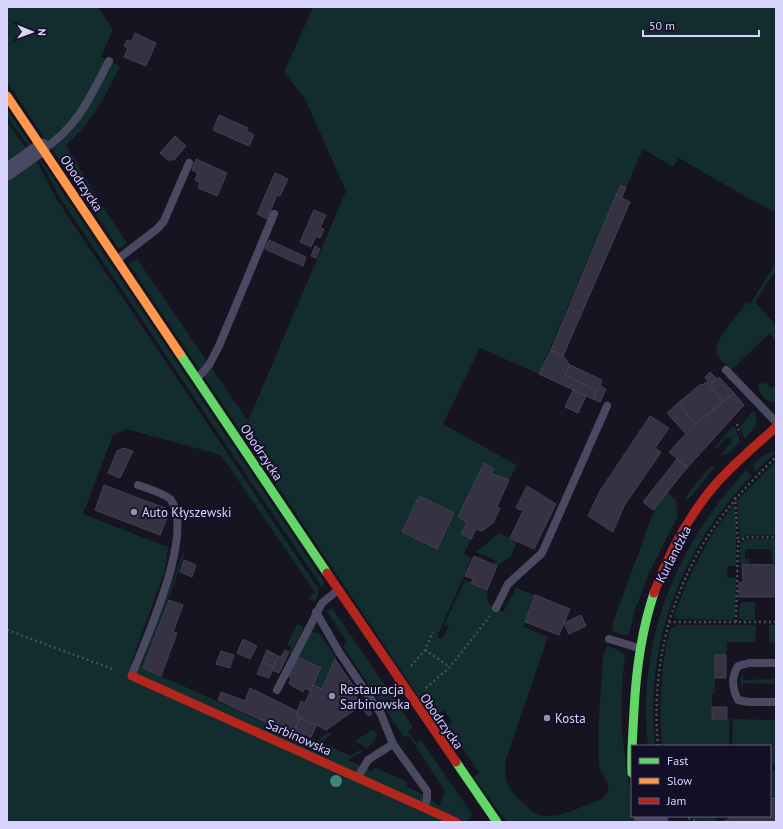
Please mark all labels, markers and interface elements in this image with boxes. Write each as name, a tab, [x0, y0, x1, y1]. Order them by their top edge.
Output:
north arrow	[12, 12, 52, 52]
scale bar	[643, 12, 759, 38]
text: 50 m	[649, 18, 675, 33]
text: N	[35, 28, 49, 36]
street label: Obodrzycka	[57, 152, 107, 215]
street label: Obodrzycka	[237, 421, 287, 484]
place label: Auto Kłyszewski	[142, 504, 231, 521]
marker: Auto Kłyszewski	[129, 507, 139, 517]
street label: Kurlandzka	[652, 523, 695, 586]
place label: Restauracja Sarbinowska	[340, 681, 410, 713]
street label: Obodrzycka	[416, 690, 467, 753]
marker: Restauracja Sarbinowska	[327, 691, 337, 701]
place label: Kosta	[555, 710, 586, 727]
marker: Kosta	[542, 713, 552, 723]
street label: Sarbinowska	[263, 715, 334, 759]
legend	[631, 745, 771, 817]
text: Fast	[667, 753, 688, 768]
text: Slow	[667, 773, 692, 788]
text: Jam	[666, 793, 686, 808]

